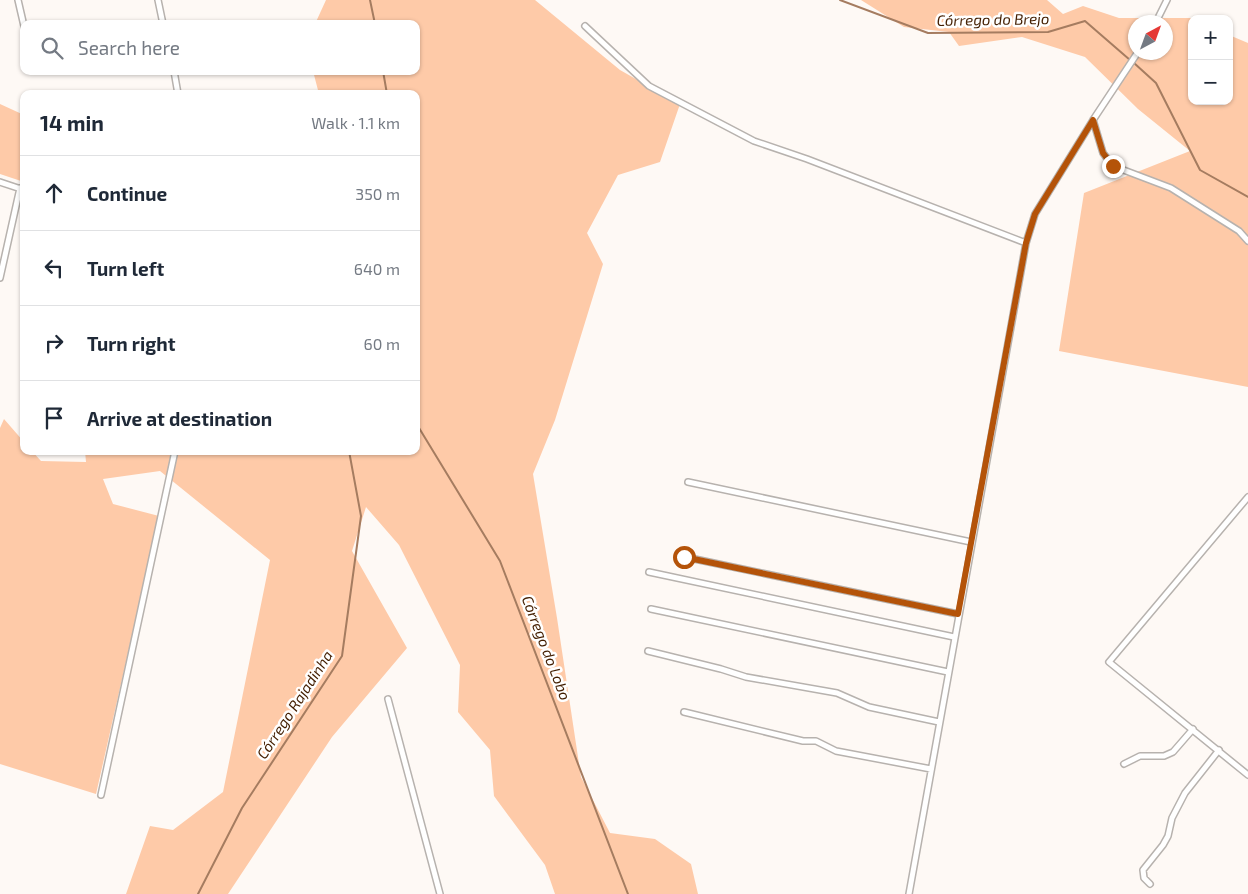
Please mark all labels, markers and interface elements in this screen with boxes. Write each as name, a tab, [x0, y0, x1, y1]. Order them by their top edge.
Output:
water label: Córrego do Brejo	[936, 9, 1050, 30]
north arrow	[1128, 15, 1173, 60]
map controls	[1188, 15, 1233, 105]
button: +	[1188, 15, 1233, 60]
search box	[20, 20, 420, 75]
icon: search	[38, 34, 66, 62]
text: Search here	[78, 36, 180, 59]
button: −	[1188, 60, 1233, 105]
text: 14 min	[40, 110, 104, 135]
text: Walk · 1.1 km	[311, 113, 400, 132]
route end	[1102, 155, 1125, 178]
icon: ahead	[40, 179, 68, 207]
text: Continue	[87, 182, 167, 205]
text: 350 m	[355, 184, 400, 203]
icon: left	[40, 254, 68, 282]
text: Turn left	[87, 257, 164, 280]
text: 640 m	[354, 259, 400, 278]
icon: right	[40, 329, 68, 357]
text: Turn right	[87, 332, 175, 355]
text: 60 m	[364, 334, 400, 353]
icon: arrive	[40, 404, 68, 432]
text: Arrive at destination	[87, 407, 272, 430]
route start	[673, 546, 696, 569]
water label: Córrego do Lobo	[519, 593, 575, 702]
water label: Córrego Rajadinha	[252, 647, 337, 763]

